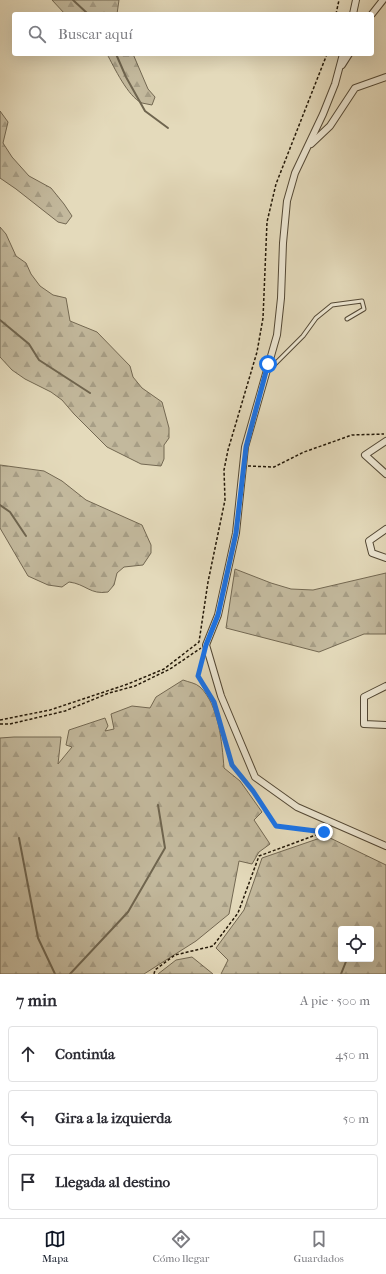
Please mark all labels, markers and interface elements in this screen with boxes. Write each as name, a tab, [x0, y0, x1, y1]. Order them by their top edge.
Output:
search box	[12, 12, 374, 56]
icon: search	[26, 23, 48, 45]
text: Buscar aquí	[58, 25, 133, 43]
route start	[259, 355, 277, 373]
route end	[315, 823, 333, 841]
map controls	[338, 926, 374, 962]
button: locate	[338, 926, 374, 962]
text: 7 min	[16, 990, 57, 1010]
text: A pie · 500 m	[300, 993, 370, 1008]
icon: ahead	[17, 1043, 39, 1065]
text: Continúa	[55, 1045, 115, 1063]
text: 450 m	[335, 1047, 369, 1062]
icon: left	[17, 1107, 39, 1129]
text: Gira a la izquierda	[55, 1109, 171, 1127]
text: 50 m	[343, 1111, 369, 1126]
icon: arrive	[17, 1171, 39, 1193]
text: Llegada al destino	[55, 1173, 170, 1191]
tab: Mapa	[42, 1228, 68, 1265]
tab: Cómo llegar	[152, 1228, 209, 1265]
tab: Guardados	[294, 1228, 344, 1265]

